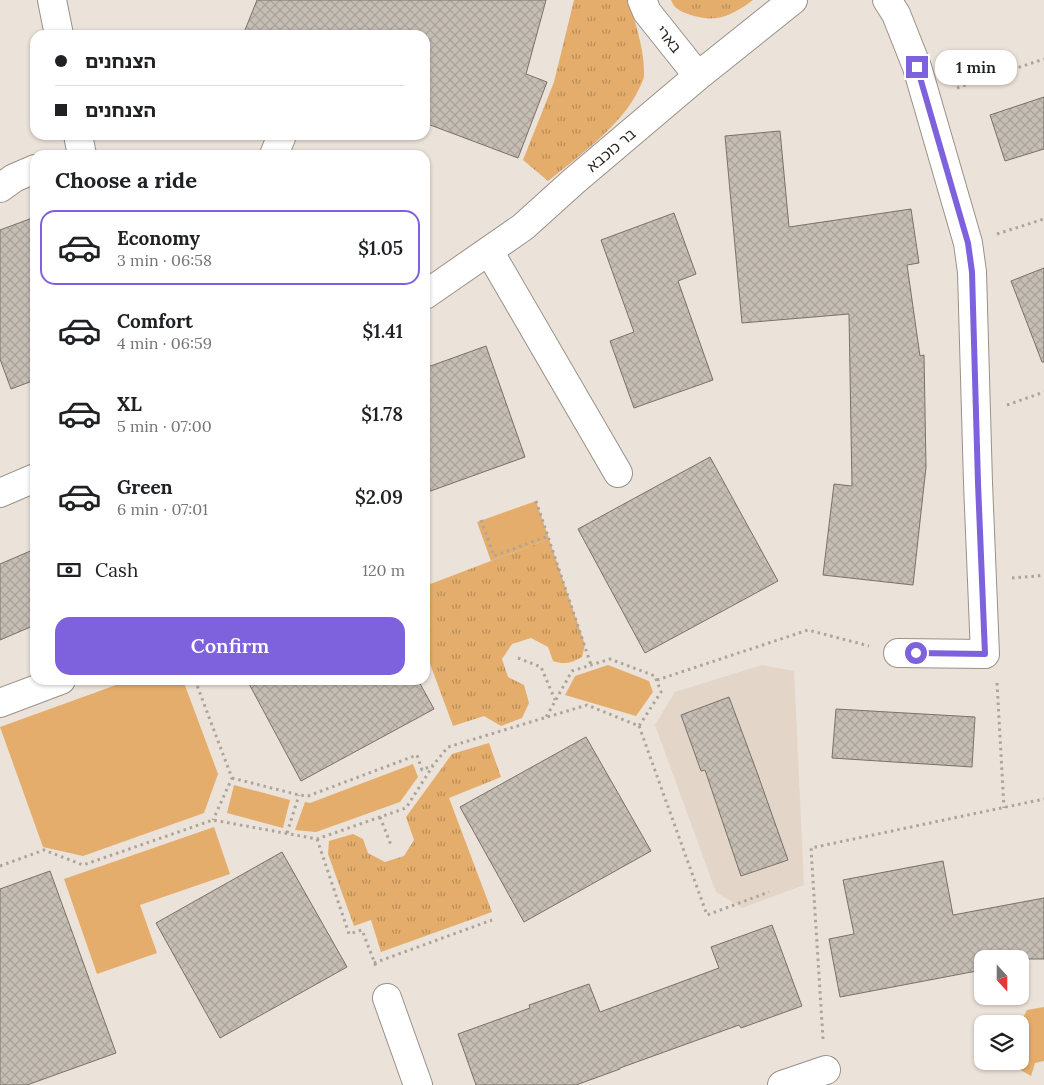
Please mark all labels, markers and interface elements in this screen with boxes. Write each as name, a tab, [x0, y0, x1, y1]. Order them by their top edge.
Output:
street label: בארי	[652, 21, 686, 57]
text: הצנחנים	[85, 49, 156, 73]
callout: 1 min	[934, 50, 1017, 84]
route end	[906, 56, 928, 78]
text: 1 min	[956, 57, 996, 77]
text: הצנחנים	[85, 98, 156, 122]
street label: בר כוכבא	[583, 124, 640, 176]
text: Choose a ride	[55, 166, 197, 194]
icon: car	[57, 225, 102, 270]
text: Economy	[117, 226, 200, 250]
text: $1.05	[358, 236, 403, 260]
text: 3 min · 06:58	[117, 250, 212, 270]
icon: car	[57, 308, 102, 353]
text: Comfort	[117, 309, 193, 333]
text: $1.41	[362, 319, 403, 343]
text: 4 min · 06:59	[117, 333, 212, 353]
icon: car	[57, 391, 102, 436]
text: XL	[117, 392, 142, 416]
text: $1.78	[361, 402, 403, 426]
text: 5 min · 07:00	[117, 416, 212, 436]
icon: car	[57, 474, 102, 519]
text: Green	[117, 475, 173, 499]
text: $2.09	[355, 485, 403, 509]
text: 6 min · 07:01	[117, 499, 208, 519]
icon: cash	[55, 556, 83, 584]
text: Cash	[95, 558, 138, 582]
text: 120 m	[362, 560, 405, 580]
button: Confirm	[55, 617, 405, 675]
route start	[905, 642, 927, 664]
north arrow	[974, 950, 1029, 1005]
map controls	[974, 950, 1029, 1070]
button: layers	[974, 1015, 1029, 1070]

